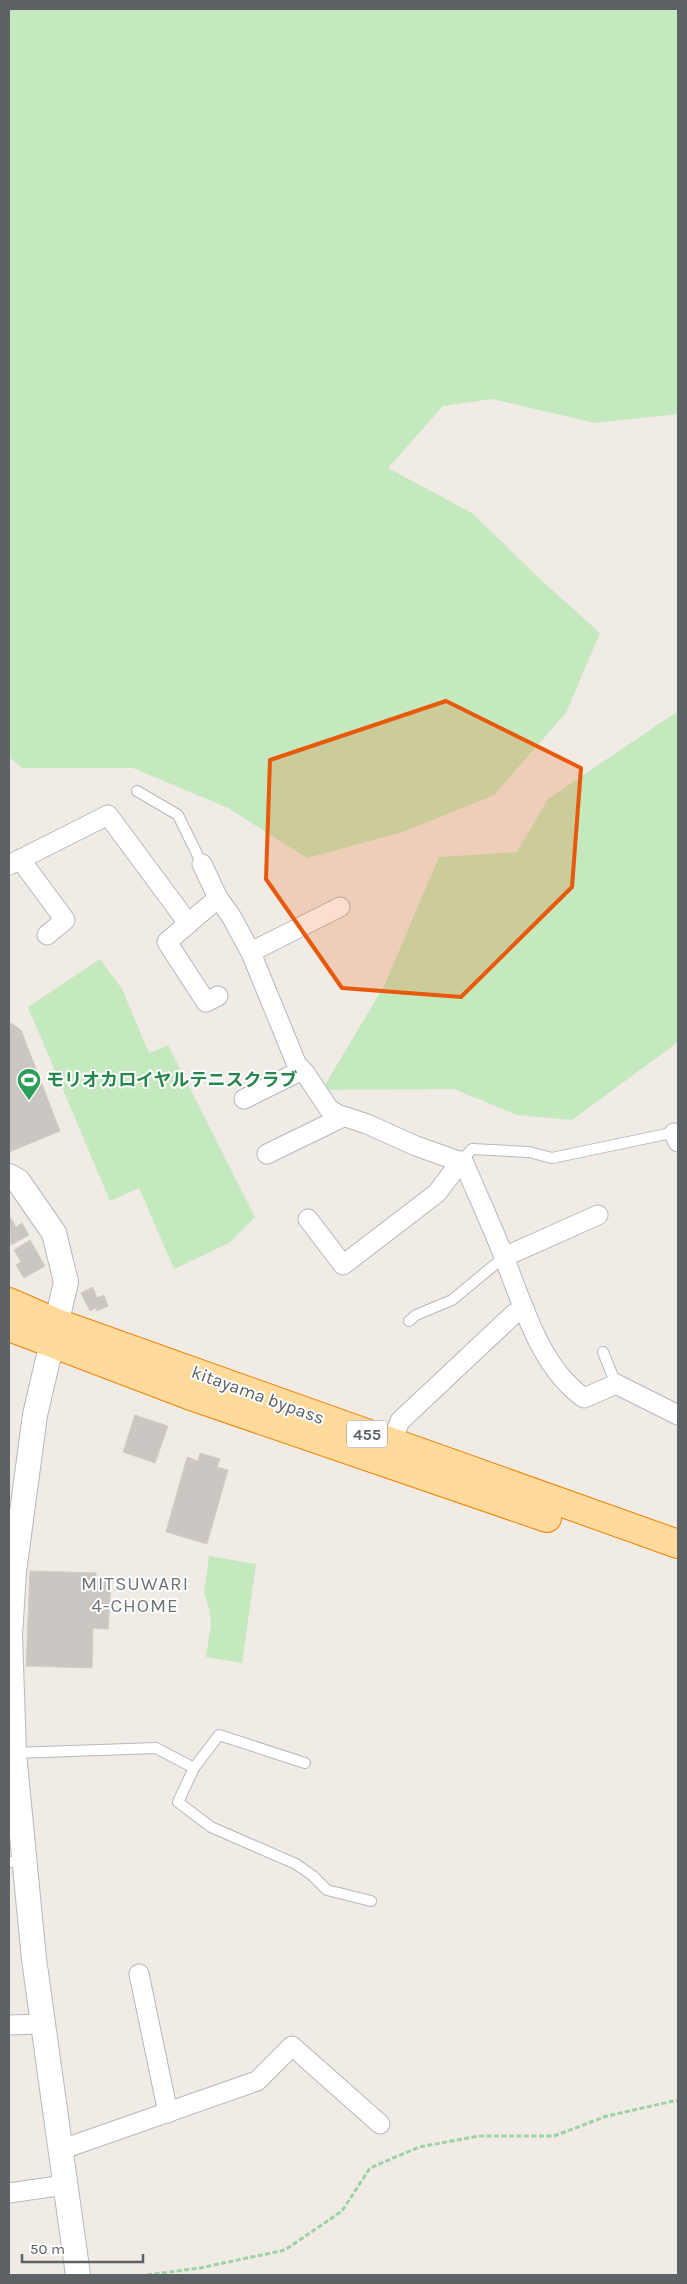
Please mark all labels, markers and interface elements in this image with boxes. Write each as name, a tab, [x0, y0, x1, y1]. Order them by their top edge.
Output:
sports icon: モリオカロイヤルテニスクラブ	[16, 1067, 42, 1101]
place label: モリオカロイヤルテニスクラブ	[46, 1069, 297, 1091]
street label: kitayama bypass	[189, 1361, 327, 1429]
road number: 455	[347, 1420, 387, 1448]
district label: MITSUWARI 4-CHOME	[81, 1573, 189, 1617]
scale bar	[22, 2232, 144, 2264]
text: 50 m	[30, 2240, 65, 2258]

